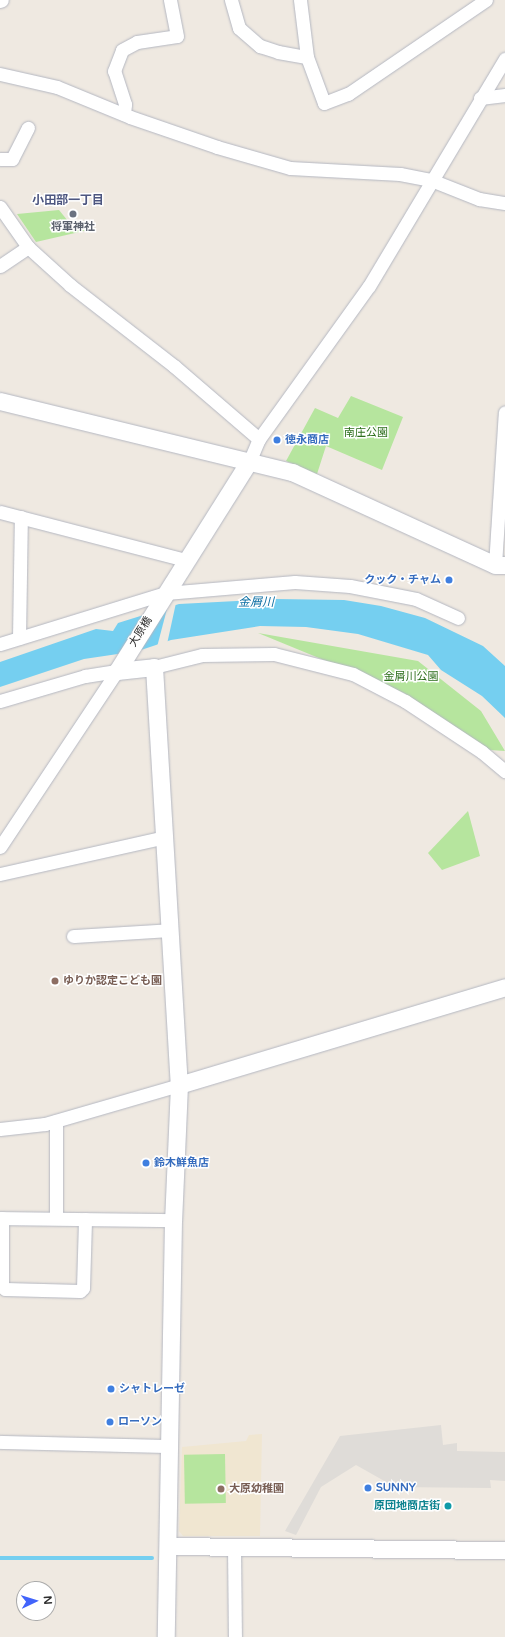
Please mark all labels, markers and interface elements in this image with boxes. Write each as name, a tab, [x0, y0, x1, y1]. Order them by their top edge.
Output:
district label: 小田部一丁目	[32, 194, 104, 208]
marker: 将軍神社	[68, 209, 78, 219]
place label: 将軍神社	[51, 220, 95, 234]
park label: 南庄公園	[344, 426, 388, 440]
place label: 徳永商店	[285, 433, 329, 447]
marker: 徳永商店	[272, 435, 282, 445]
place label: クック・チャム	[364, 573, 441, 587]
marker: クック・チャム	[444, 575, 454, 585]
water label: 金屑川	[238, 596, 274, 610]
street label: 大原橋	[127, 615, 155, 649]
park label: 金屑川公園	[384, 670, 438, 684]
place label: ゆりか認定こども園	[63, 974, 162, 988]
marker: ゆりか認定こども園	[50, 976, 60, 986]
place label: 鈴木鮮魚店	[154, 1156, 209, 1170]
marker: 鈴木鮮魚店	[141, 1158, 151, 1168]
place label: シャトレーゼ	[119, 1382, 185, 1396]
marker: シャトレーゼ	[106, 1384, 116, 1394]
place label: ローソン	[118, 1415, 162, 1429]
marker: ローソン	[105, 1417, 115, 1427]
place label: SUNNY	[376, 1481, 416, 1495]
place label: 大原幼稚園	[229, 1482, 284, 1496]
marker: SUNNY	[363, 1483, 373, 1493]
marker: 大原幼稚園	[216, 1484, 226, 1494]
place label: 原団地商店街	[374, 1499, 440, 1513]
marker: 原団地商店街	[443, 1501, 453, 1511]
north arrow	[16, 1581, 56, 1621]
text: N	[41, 1595, 54, 1605]

